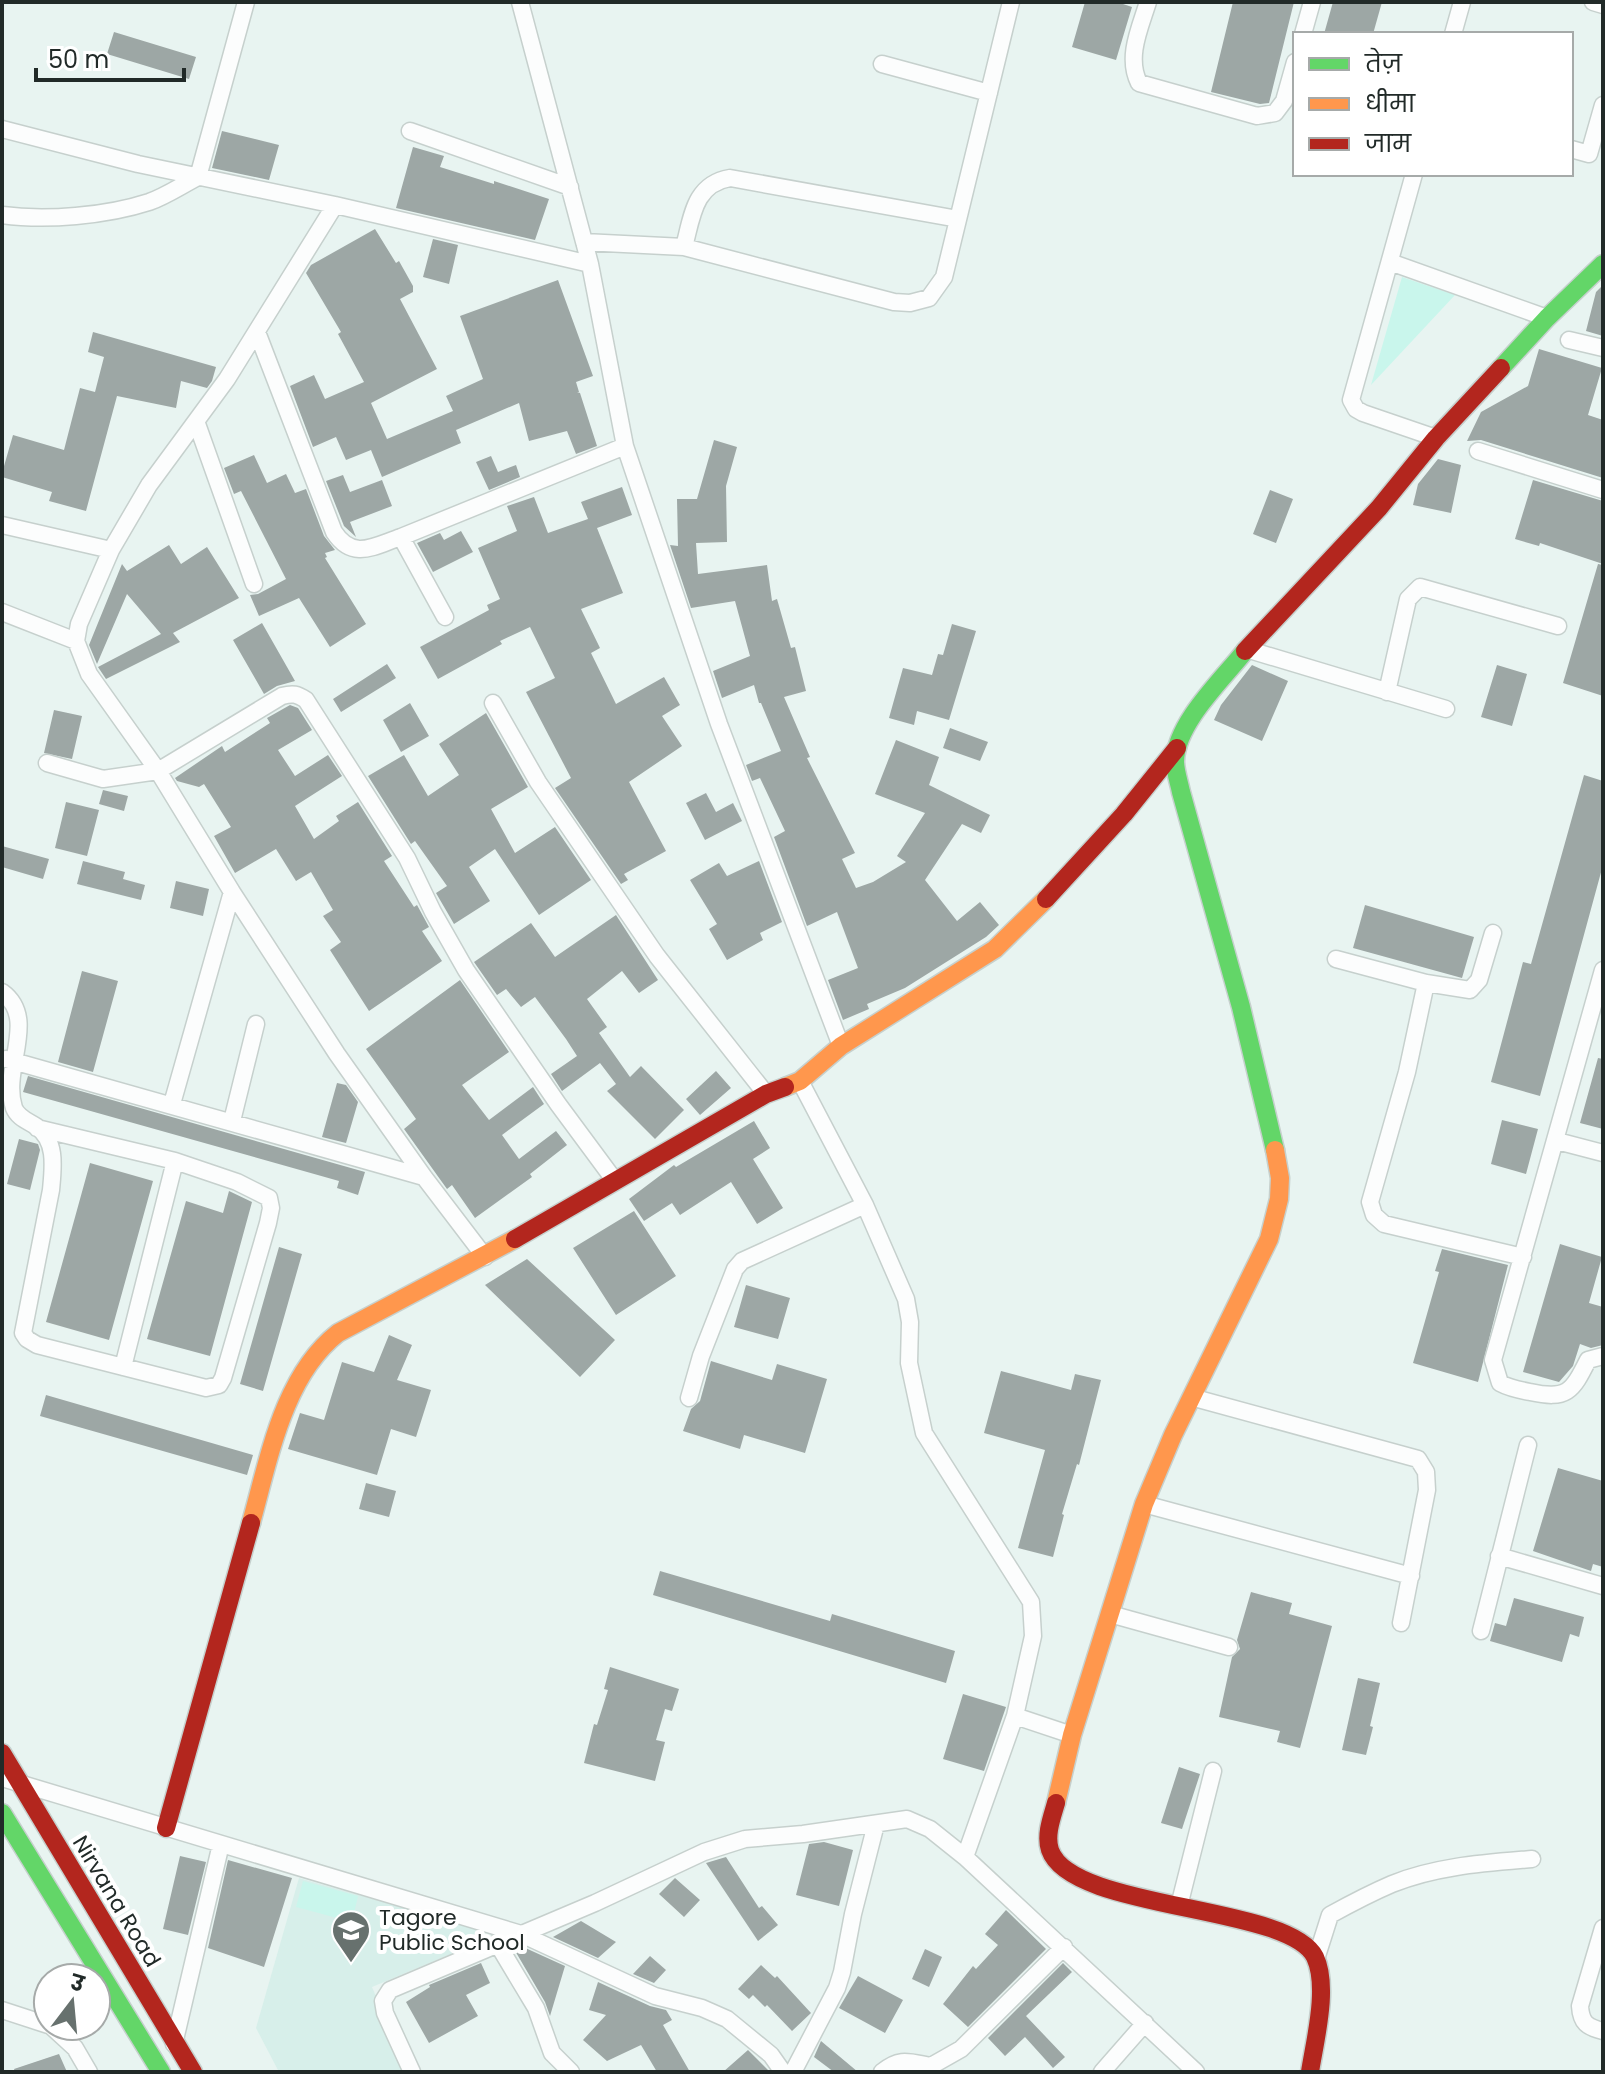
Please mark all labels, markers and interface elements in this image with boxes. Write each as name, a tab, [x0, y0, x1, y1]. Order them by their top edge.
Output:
scale bar	[36, 32, 184, 82]
legend	[1293, 32, 1573, 176]
text: 50 m	[48, 43, 109, 76]
text: तेज़	[1364, 47, 1403, 80]
text: धीमा	[1365, 87, 1416, 120]
text: जाम	[1364, 127, 1412, 160]
street label: Nirvana Road	[65, 1830, 168, 1973]
place label: Tagore Public School	[379, 1902, 525, 1958]
school or university icon: Tagore Public School	[330, 1909, 372, 1964]
north arrow	[32, 1962, 112, 2042]
text: उ	[66, 1966, 88, 2000]

